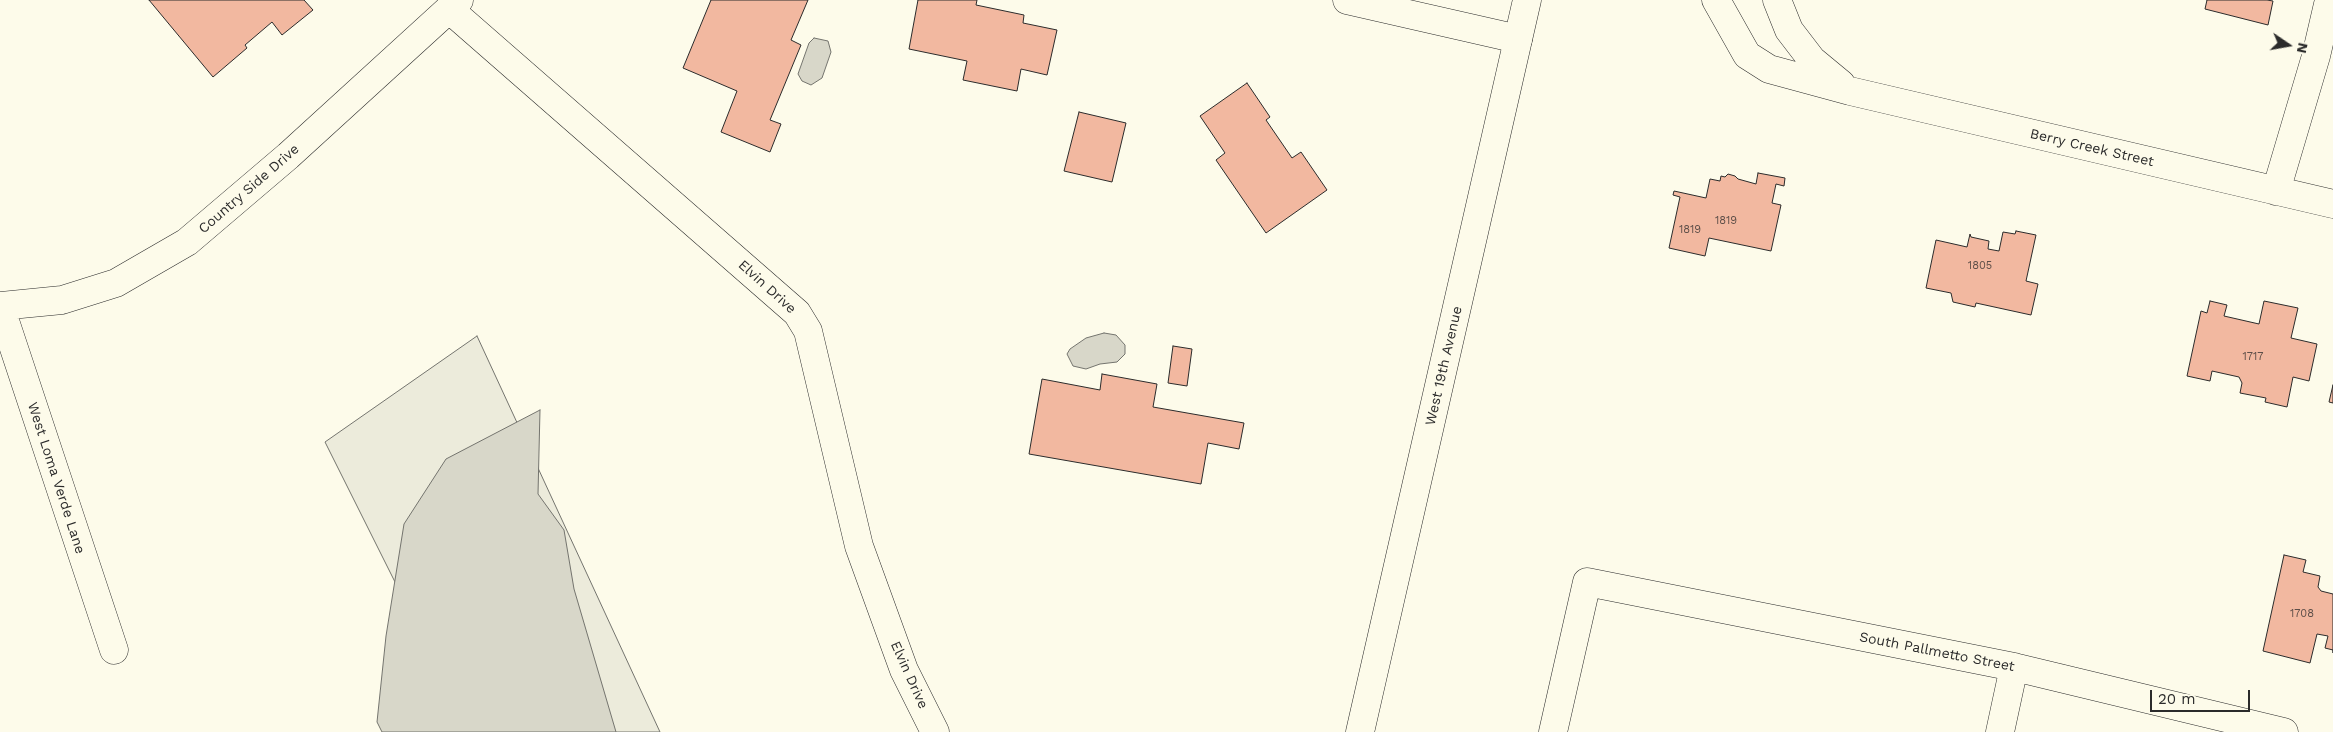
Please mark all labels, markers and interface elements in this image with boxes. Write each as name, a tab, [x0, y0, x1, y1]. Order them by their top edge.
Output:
north arrow	[2263, 20, 2313, 70]
text: N	[2294, 41, 2312, 55]
street label: Berry Creek Street	[2028, 126, 2156, 170]
street label: Country Side Drive	[195, 141, 303, 237]
house number: 1819	[1715, 214, 1737, 228]
house number: 1819	[1679, 223, 1701, 237]
street label: Elvin Drive	[735, 257, 799, 317]
house number: 1805	[1968, 259, 1992, 273]
street label: West 19th Avenue	[1422, 305, 1466, 427]
house number: 1717	[2243, 350, 2263, 364]
street label: West Loma Verde Lane	[24, 400, 88, 556]
house number: 1708	[2290, 607, 2314, 621]
street label: South Pallmetto Street	[1858, 629, 2016, 675]
street label: Elvin Drive	[887, 639, 931, 711]
scale bar	[2153, 680, 2253, 712]
text: 20 m	[2158, 690, 2196, 708]

